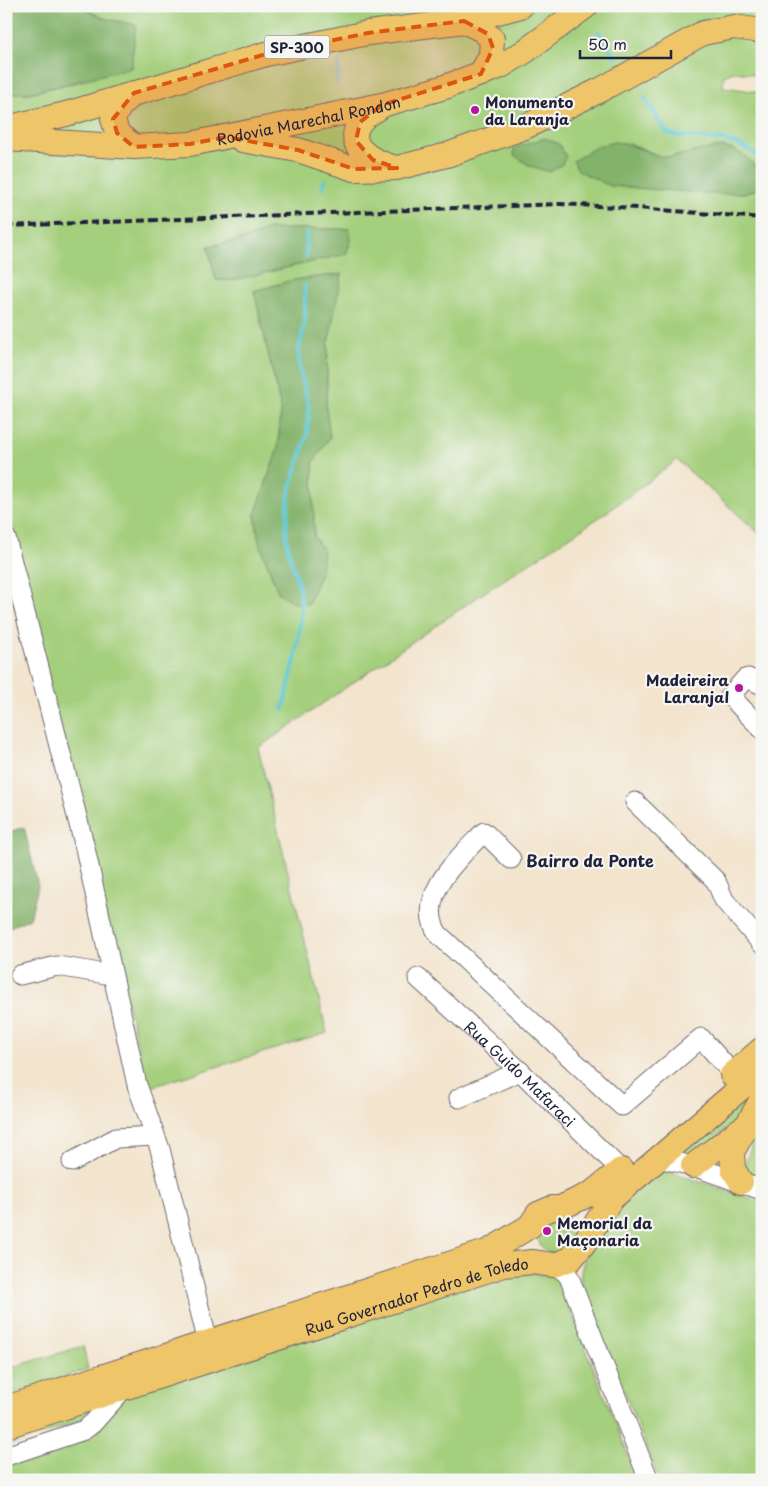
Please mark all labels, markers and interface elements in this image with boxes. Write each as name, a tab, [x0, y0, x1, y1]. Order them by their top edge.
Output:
scale bar	[580, 28, 672, 60]
text: 50 m	[588, 32, 627, 55]
road number: SP-300	[264, 36, 330, 58]
street label: Rodovia Marechal Rondon	[214, 89, 403, 150]
place label: Monumento da Laranja	[485, 90, 574, 130]
marker: Monumento da Laranja	[469, 104, 481, 116]
place label: Madeireira Laranjal	[646, 668, 730, 708]
marker: Madeireira Laranjal	[733, 682, 745, 694]
district label: Bairro da Ponte	[526, 848, 654, 872]
street label: Rua Guido Mafaraci	[460, 1015, 581, 1131]
place label: Memorial da Maçonaria	[557, 1211, 653, 1251]
marker: Memorial da Maçonaria	[541, 1225, 553, 1237]
street label: Rua Governador Pedro de Toledo	[301, 1251, 529, 1340]

